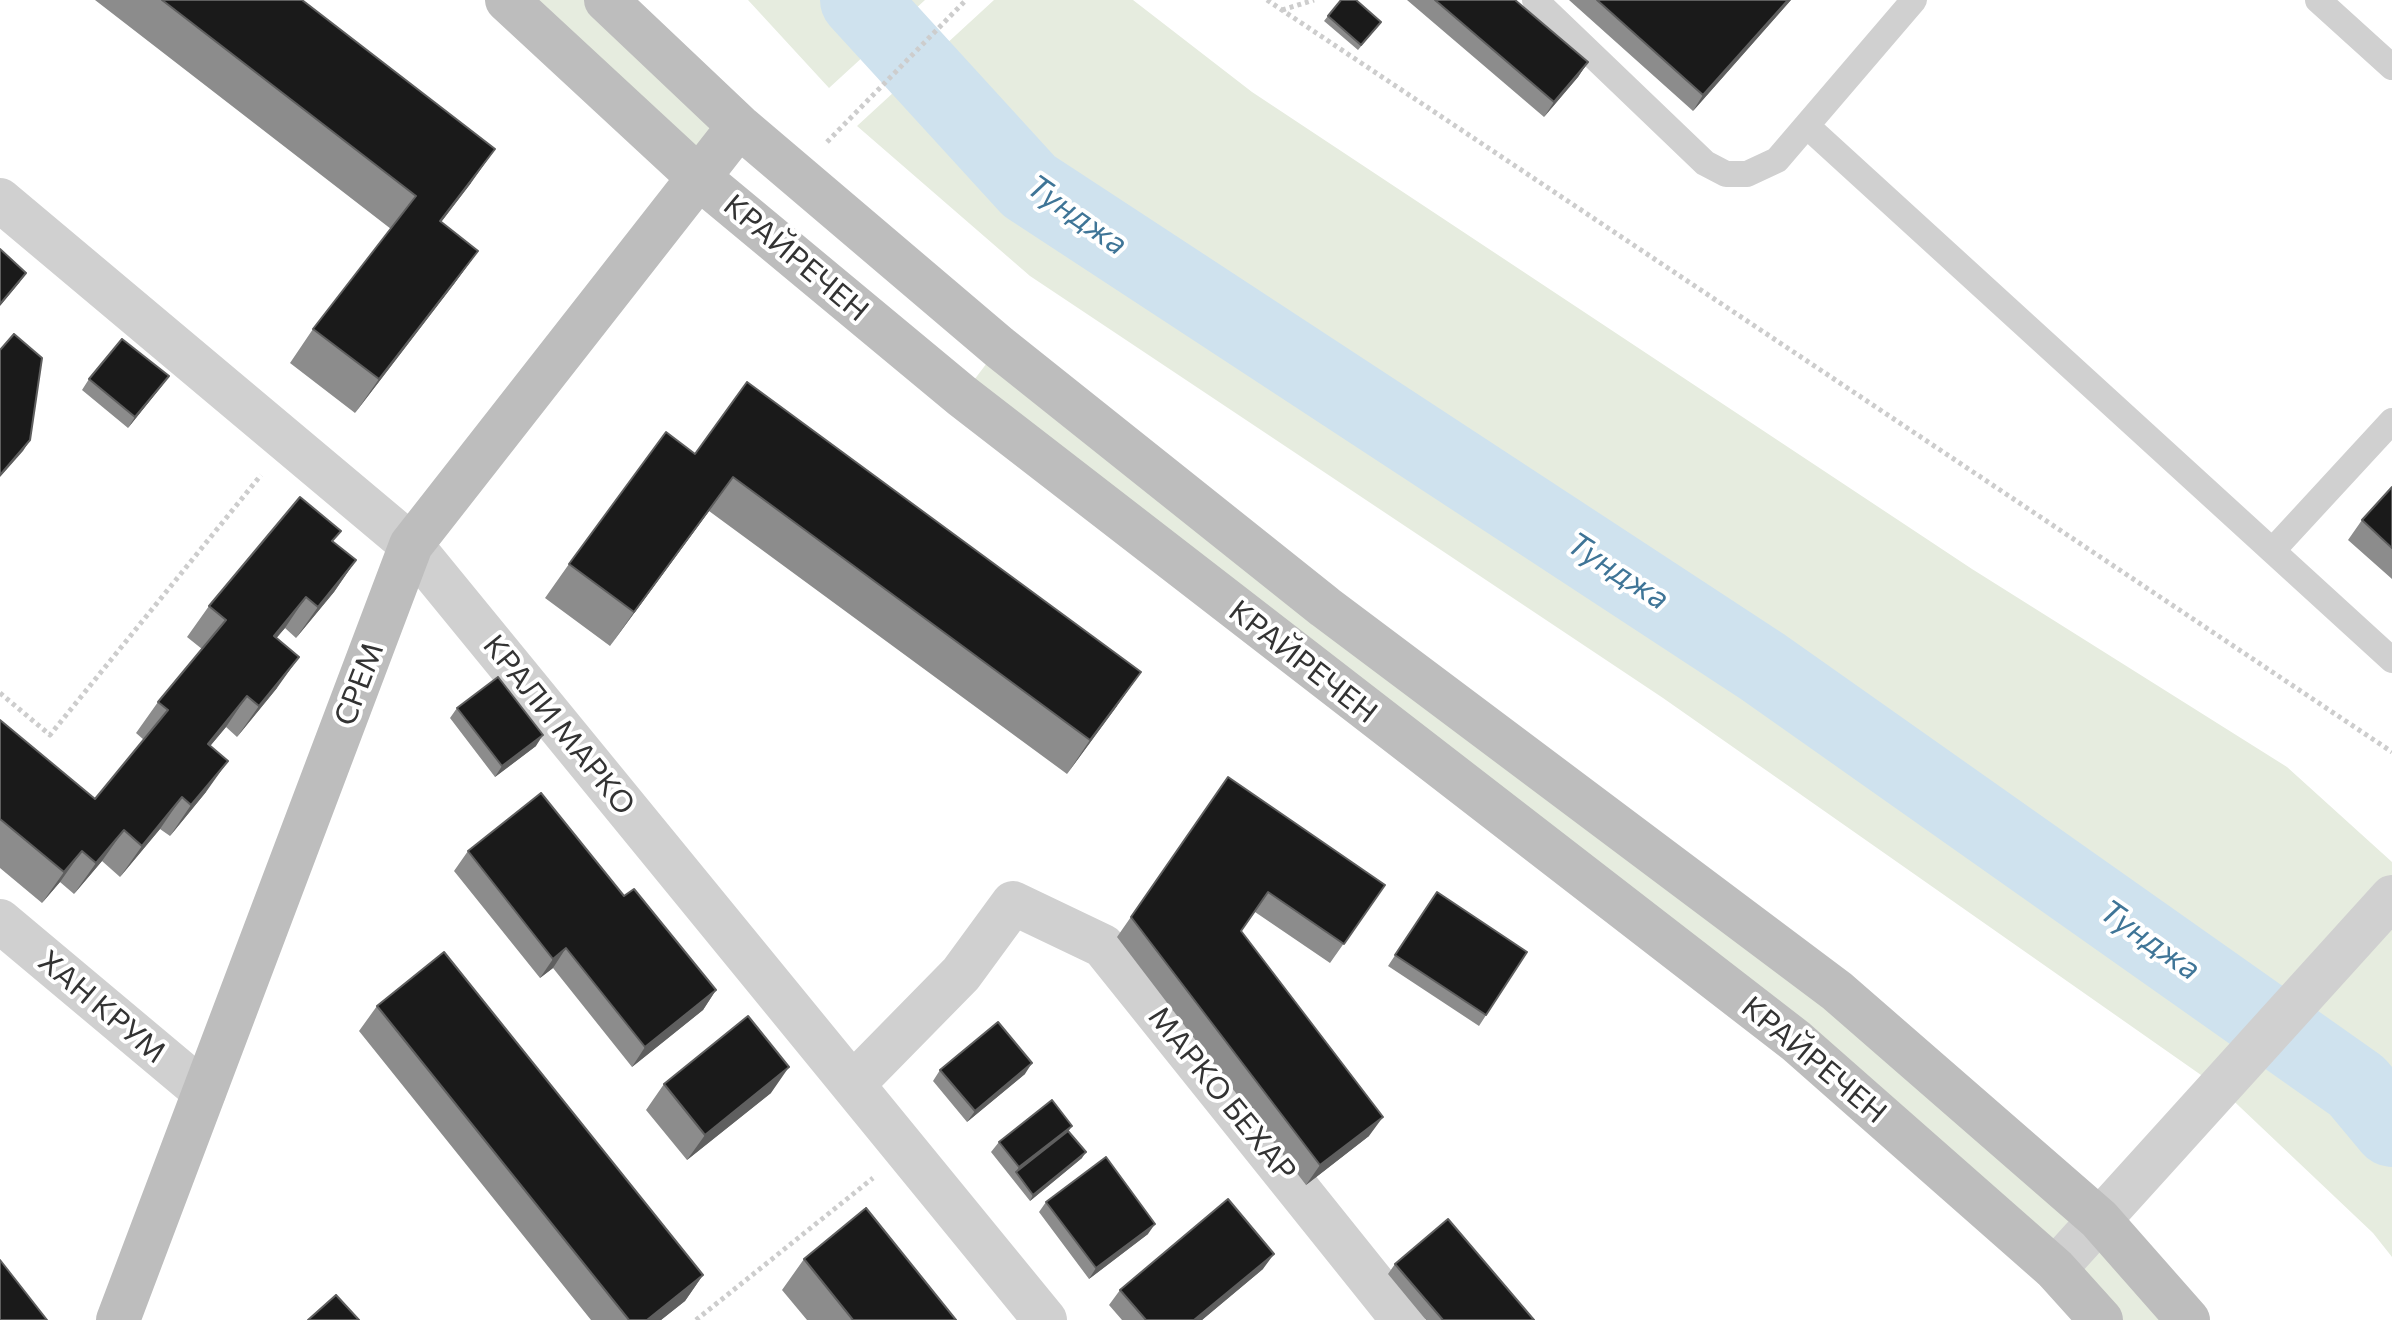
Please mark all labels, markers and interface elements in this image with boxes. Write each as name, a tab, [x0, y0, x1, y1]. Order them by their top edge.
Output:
water label: Тунджа	[1019, 167, 1135, 263]
street label: КРАЙРЕЧЕН	[716, 187, 876, 329]
water label: Тунджа	[1560, 524, 1676, 618]
street label: КРАЙРЕЧЕН	[1222, 593, 1384, 731]
street label: КРАЛИ МАРКО	[476, 628, 642, 822]
street label: СРЕМ	[327, 637, 391, 731]
water label: Тунджа	[2092, 892, 2208, 988]
street label: ХАН КРУМ	[31, 943, 173, 1071]
street label: КРАЙРЕЧЕН	[1734, 989, 1894, 1131]
street label: МАРКО БЕХАР	[1141, 999, 1303, 1189]

